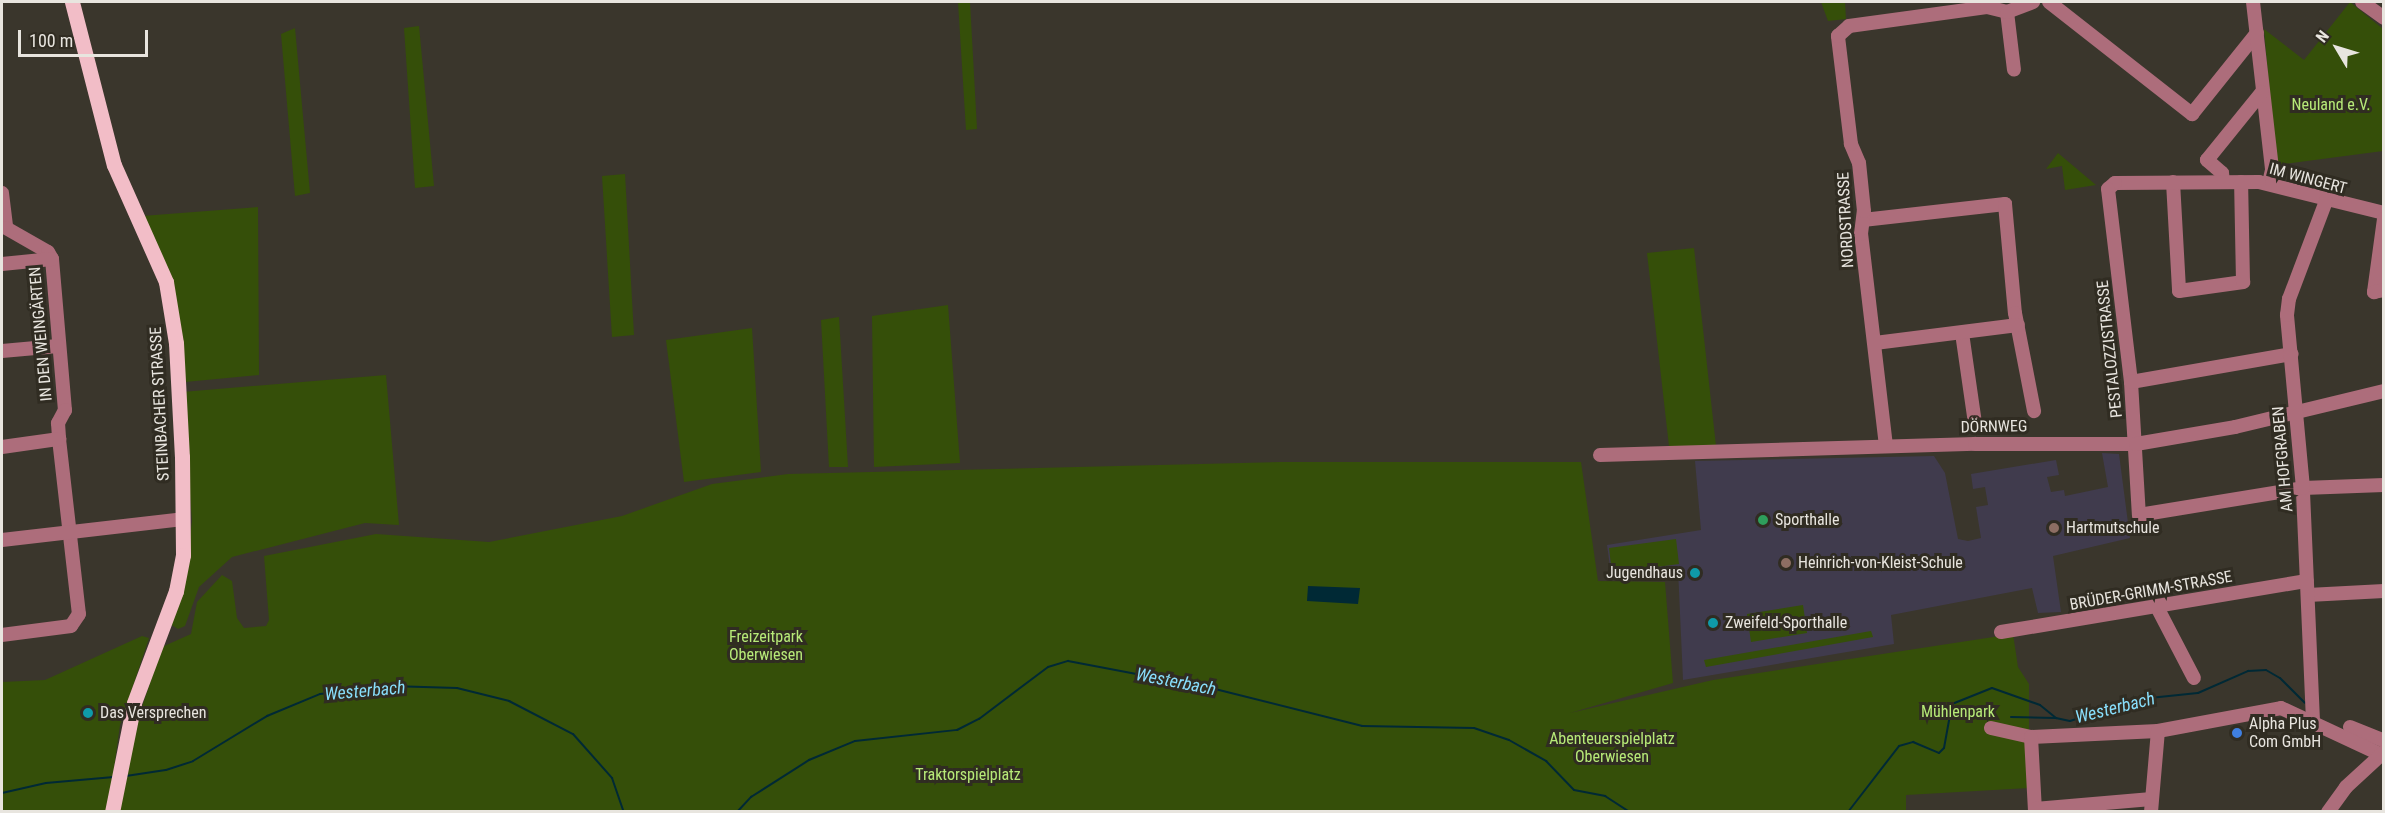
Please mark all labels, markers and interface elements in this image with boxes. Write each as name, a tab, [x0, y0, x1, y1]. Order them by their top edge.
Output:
scale bar	[21, 18, 152, 56]
north arrow	[2307, 18, 2367, 78]
text: N	[2312, 27, 2333, 46]
text: 100 m	[29, 30, 73, 51]
park label: Neuland e.V.	[2292, 95, 2370, 115]
street label: IM WINGERT	[2267, 159, 2349, 199]
street label: NORDSTRASSE	[1834, 172, 1858, 268]
street label: IN DEN WEINGÄRTEN	[26, 266, 56, 402]
street label: PESTALOZZISTRASSE	[2093, 279, 2127, 419]
street label: STEINBACHER STRASSE	[146, 326, 174, 482]
street label: AM HOFGRABEN	[2269, 405, 2297, 513]
street label: DÖRNWEG	[1960, 417, 2028, 437]
place label: Sporthalle	[1775, 510, 1839, 530]
marker: Sporthalle	[1756, 513, 1770, 527]
place label: Hartmutschule	[2066, 518, 2159, 538]
marker: Hartmutschule	[2047, 521, 2061, 535]
place label: Heinrich-von-Kleist-Schule	[1798, 553, 1963, 573]
marker: Heinrich-von-Kleist-Schule	[1779, 556, 1793, 570]
place label: Jugendhaus	[1606, 563, 1683, 583]
marker: Jugendhaus	[1688, 566, 1702, 580]
street label: BRÜDER-GRIMM-STRASSE	[2068, 567, 2234, 615]
place label: Zweifeld-Sporthalle	[1725, 613, 1847, 633]
marker: Zweifeld-Sporthalle	[1706, 616, 1720, 630]
park label: Freizeitpark Oberwiesen	[729, 627, 803, 665]
water label: Westerbach	[1134, 664, 1218, 700]
water label: Westerbach	[324, 677, 406, 705]
water label: Westerbach	[2073, 688, 2157, 728]
park label: Mühlenpark	[1921, 702, 1995, 722]
place label: Das Versprechen	[100, 703, 207, 723]
marker: Das Versprechen	[81, 706, 95, 720]
place label: Alpha Plus Com GmbH	[2249, 714, 2321, 752]
marker: Alpha Plus Com GmbH	[2230, 726, 2244, 740]
park label: Abenteuerspielplatz Oberwiesen	[1549, 729, 1675, 767]
park label: Traktorspielplatz	[915, 765, 1021, 785]

